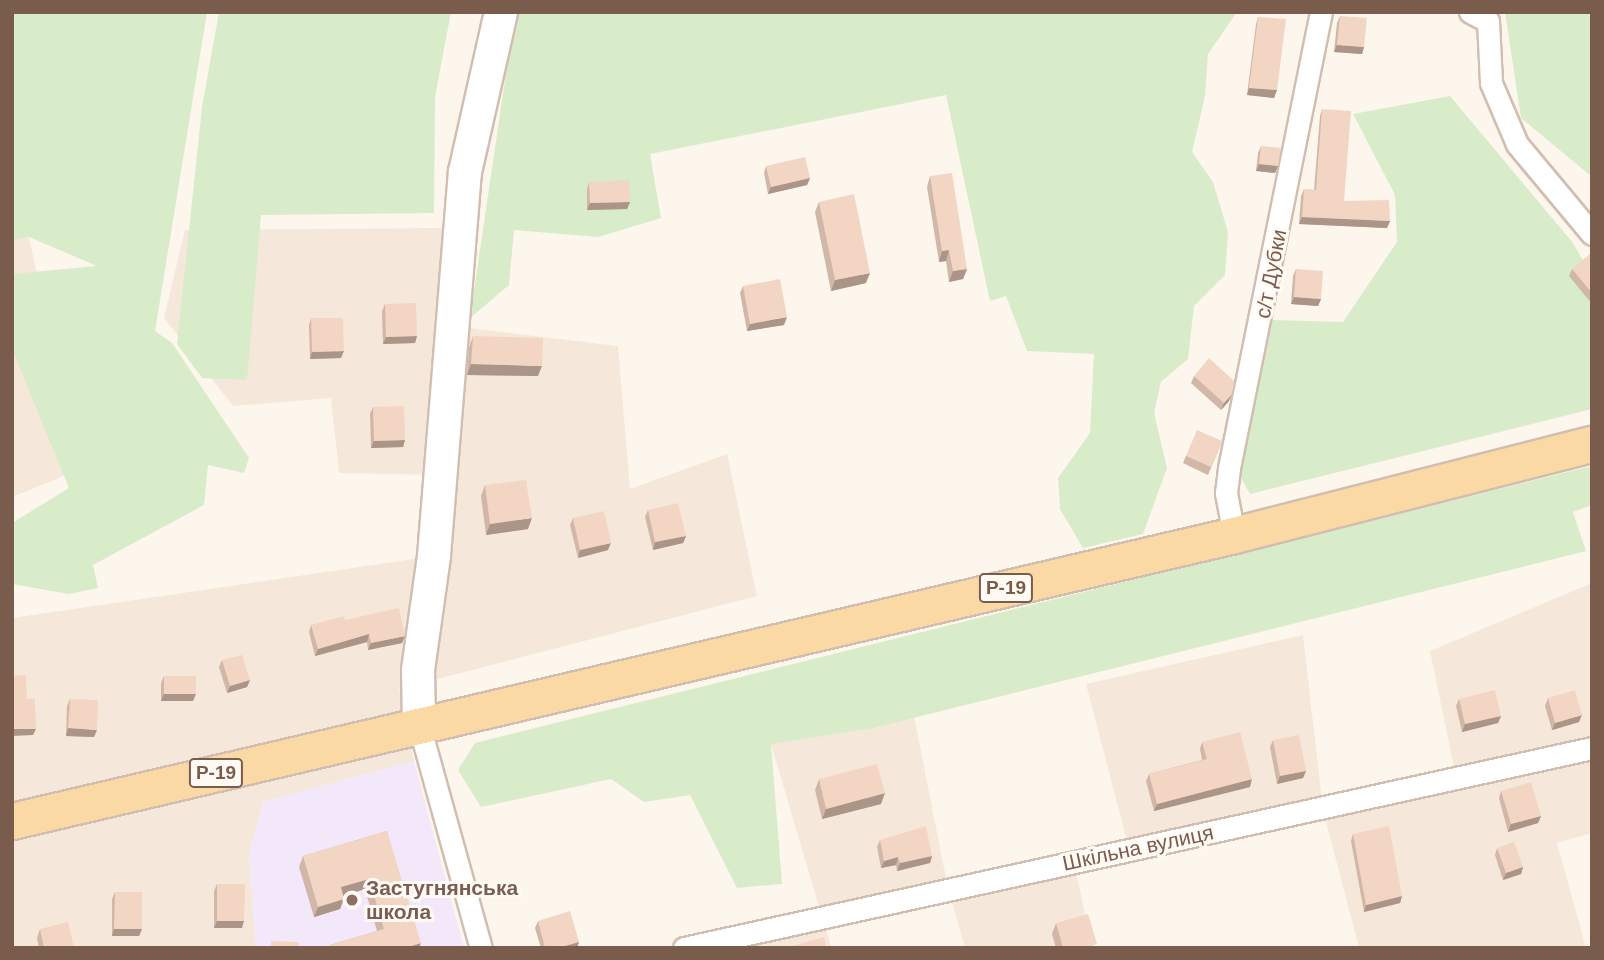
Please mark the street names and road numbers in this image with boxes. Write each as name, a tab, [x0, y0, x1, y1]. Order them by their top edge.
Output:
street label: с/т Дубки	[1250, 227, 1292, 321]
road number: Р-19	[978, 572, 1034, 604]
road number: Р-19	[188, 758, 244, 788]
street label: Шкільна вулиця	[1060, 820, 1216, 876]

